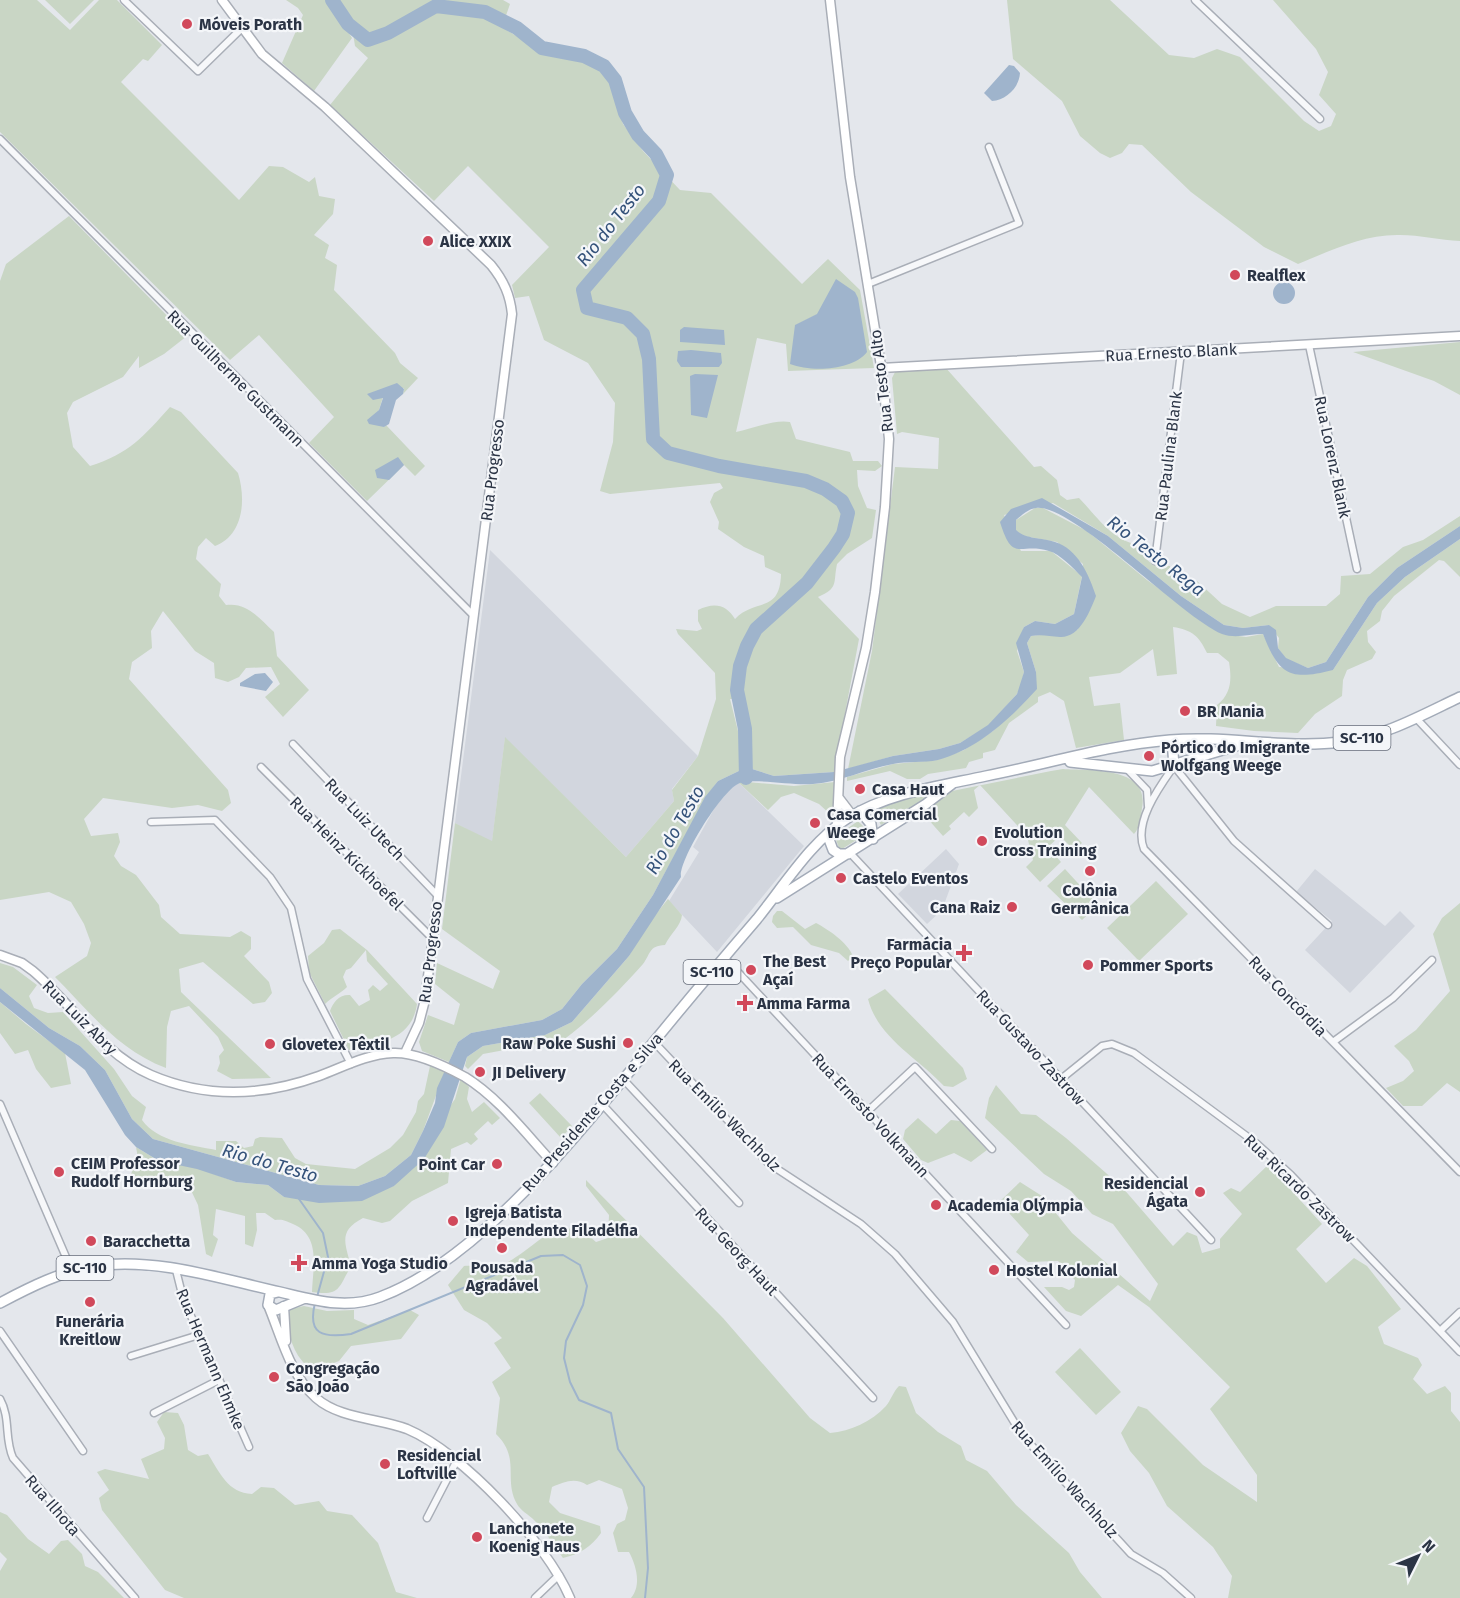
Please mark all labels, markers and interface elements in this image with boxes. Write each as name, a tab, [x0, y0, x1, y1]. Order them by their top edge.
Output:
place label: Móveis Porath	[199, 15, 302, 34]
marker: Móveis Porath	[180, 17, 194, 31]
water label: Rio do Testo	[572, 179, 650, 271]
place label: Alice XXIX	[439, 232, 512, 251]
marker: Alice XXIX	[421, 234, 435, 248]
place label: Realflex	[1247, 266, 1306, 285]
marker: Realflex	[1228, 268, 1242, 282]
street label: Rua Guilherme Gustmann	[163, 306, 308, 451]
street label: Rua Testo Alto	[866, 328, 897, 433]
street label: Rua Ernesto Blank	[1105, 340, 1238, 365]
street label: Rua Paulina Blank	[1151, 389, 1186, 522]
street label: Rua Lorenz Blank	[1310, 394, 1355, 521]
street label: Rua Progresso	[477, 418, 508, 522]
water label: Rio Testo Rega	[1103, 511, 1209, 601]
place label: BR Mania	[1197, 702, 1265, 721]
marker: BR Mania	[1178, 704, 1192, 718]
road number: SC-110	[1334, 726, 1390, 750]
place label: Pórtico do Imigrante Wolfgang Weege	[1161, 738, 1310, 775]
marker: Pórtico do Imigrante Wolfgang Weege	[1142, 749, 1156, 763]
street label: Rua Luiz Utech	[321, 774, 408, 864]
place label: Casa Haut	[872, 780, 945, 799]
water label: Rio do Testo	[641, 782, 709, 878]
marker: Casa Haut	[853, 782, 867, 796]
street label: Rua Heinz Kickhoefel	[286, 793, 407, 914]
place label: Casa Comercial Weege	[827, 805, 937, 842]
marker: Casa Comercial Weege	[808, 816, 822, 830]
place label: Evolution Cross Training	[994, 823, 1097, 860]
marker: Evolution Cross Training	[975, 834, 989, 848]
marker: Colônia Germânica	[1083, 864, 1097, 878]
place label: Castelo Eventos	[853, 869, 968, 888]
marker: Castelo Eventos	[834, 871, 848, 885]
place label: Colônia Germânica	[1051, 881, 1129, 918]
place label: Cana Raiz	[930, 898, 1001, 917]
street label: Rua Progresso	[415, 900, 446, 1004]
marker: Cana Raiz	[1005, 900, 1019, 914]
place label: Farmácia Preço Popular	[850, 935, 953, 973]
marker: Farmácia Preço Popular	[957, 946, 971, 960]
place label: The Best Açaí	[762, 952, 827, 990]
street label: Rua Concórdia	[1245, 952, 1331, 1041]
place label: Pommer Sports	[1100, 956, 1213, 975]
marker: Pommer Sports	[1081, 958, 1095, 972]
road number: SC-110	[684, 960, 740, 984]
marker: The Best Açaí	[744, 963, 758, 977]
street label: Rua Luiz Abry	[38, 976, 121, 1059]
street label: Rua Gustavo Zastrow	[972, 986, 1089, 1109]
place label: Amma Farma	[756, 994, 851, 1013]
marker: Amma Farma	[738, 996, 752, 1010]
street label: Rua Presidente Costa e Silva	[518, 1029, 667, 1196]
place label: Raw Poke Sushi	[502, 1034, 616, 1053]
place label: Glovetex Têxtil	[282, 1035, 390, 1054]
marker: Raw Poke Sushi	[621, 1036, 635, 1050]
marker: Glovetex Têxtil	[263, 1037, 277, 1051]
street label: Rua Ernesto Volkmann	[808, 1049, 933, 1181]
street label: Rua Emílio Wachholz	[665, 1055, 785, 1175]
place label: JI Delivery	[491, 1063, 566, 1082]
marker: JI Delivery	[473, 1065, 487, 1079]
street label: Rua Ricardo Zastrow	[1240, 1130, 1360, 1247]
water label: Rio do Testo	[220, 1139, 320, 1187]
place label: CEIM Professor Rudolf Hornburg	[71, 1154, 193, 1191]
place label: Point Car	[419, 1155, 486, 1174]
marker: Point Car	[490, 1157, 504, 1171]
marker: CEIM Professor Rudolf Hornburg	[52, 1165, 66, 1179]
place label: Residencial Ágata	[1104, 1174, 1188, 1211]
marker: Residencial Ágata	[1193, 1185, 1207, 1199]
place label: Academia Olýmpia	[947, 1196, 1083, 1215]
marker: Academia Olýmpia	[929, 1198, 943, 1212]
place label: Igreja Batista Independente Filadélfia	[465, 1203, 638, 1240]
street label: Rua Georg Haut	[691, 1203, 782, 1299]
marker: Igreja Batista Independente Filadélfia	[446, 1214, 460, 1228]
place label: Baracchetta	[103, 1232, 190, 1251]
marker: Baracchetta	[84, 1234, 98, 1248]
marker: Pousada Agradável	[495, 1241, 509, 1255]
marker: Amma Yoga Studio	[290, 1254, 308, 1272]
place label: Amma Yoga Studio	[311, 1254, 448, 1273]
road number: SC-110	[56, 1256, 113, 1280]
place label: Pousada Agradável	[465, 1258, 539, 1295]
place label: Hostel Kolonial	[1006, 1261, 1118, 1280]
marker: Hostel Kolonial	[987, 1263, 1001, 1277]
street label: Rua Hermann Ehmke	[172, 1286, 249, 1433]
marker: Funerária Kreitlow	[83, 1295, 97, 1309]
place label: Funerária Kreitlow	[56, 1312, 125, 1349]
place label: Congregação São João	[286, 1359, 380, 1396]
marker: Congregação São João	[267, 1370, 281, 1384]
street label: Rua Emílio Wachholz	[1007, 1417, 1122, 1542]
place label: Residencial Loftville	[397, 1446, 481, 1483]
marker: Residencial Loftville	[378, 1457, 392, 1471]
street label: Rua Ilhota	[21, 1471, 84, 1540]
place label: Lanchonete Koenig Haus	[489, 1519, 580, 1556]
north arrow	[1388, 1526, 1448, 1586]
marker: Lanchonete Koenig Haus	[470, 1530, 484, 1544]
text: N	[1418, 1536, 1439, 1556]

